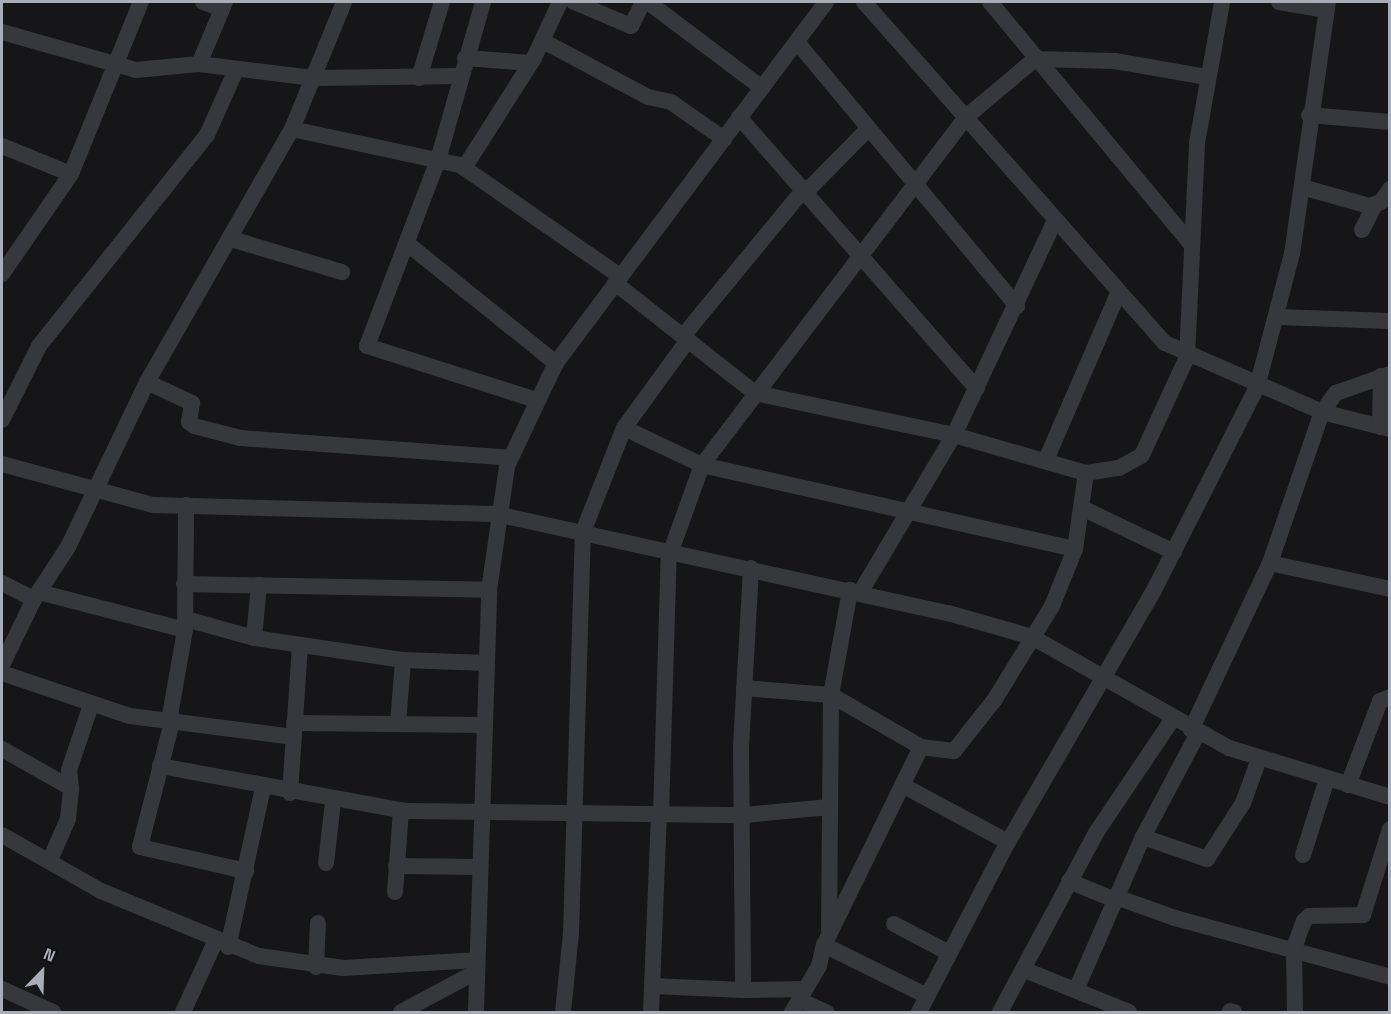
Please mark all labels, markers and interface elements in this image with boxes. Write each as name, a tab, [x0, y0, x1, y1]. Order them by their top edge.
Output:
north arrow	[12, 942, 72, 1002]
text: N	[40, 943, 58, 967]

